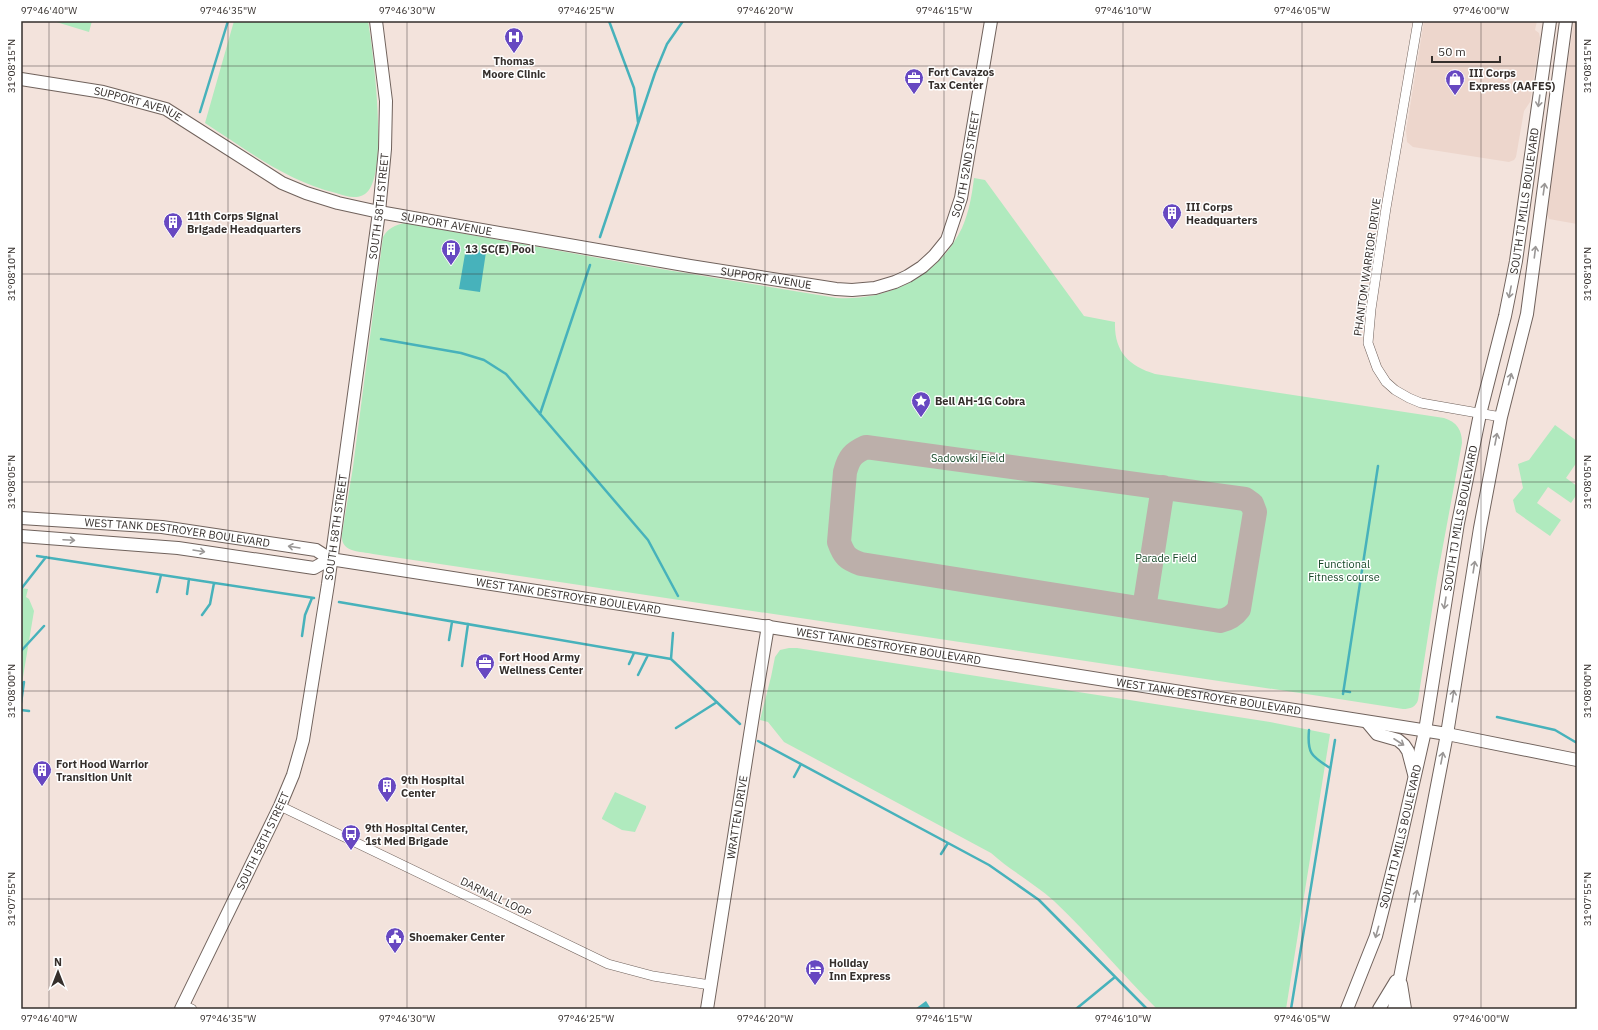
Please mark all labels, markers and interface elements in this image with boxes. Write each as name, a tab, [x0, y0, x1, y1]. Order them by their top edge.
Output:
text: 97°46'40"W	[21, 4, 77, 17]
text: 97°46'35"W	[200, 4, 256, 17]
text: 97°46'30"W	[379, 4, 435, 17]
text: 97°46'25"W	[558, 4, 614, 17]
text: 97°46'20"W	[737, 4, 793, 17]
text: 97°46'15"W	[916, 4, 972, 17]
text: 97°46'10"W	[1095, 4, 1151, 17]
text: 97°46'05"W	[1274, 4, 1330, 17]
text: 97°46'00"W	[1453, 4, 1509, 17]
hospital icon: Thomas Moore Clinic	[503, 26, 525, 54]
scale bar	[1432, 38, 1500, 64]
text: 31°08'15"N	[5, 39, 18, 93]
text: 31°08'15"N	[1581, 39, 1594, 93]
text: 50 m	[1438, 44, 1466, 59]
place label: Thomas Moore Clinic	[482, 54, 546, 81]
place label: Fort Cavazos Tax Center	[928, 65, 995, 92]
place label: III Corps Express (AAFES)	[1469, 66, 1556, 93]
office icon: Fort Cavazos Tax Center	[903, 67, 925, 95]
shop icon: III Corps Express (AAFES)	[1444, 68, 1466, 96]
street label: SUPPORT AVENUE	[93, 84, 185, 124]
one-way arrow	[1535, 94, 1543, 107]
street label: SOUTH 52ND STREET	[948, 109, 983, 219]
street label: SOUTH TJ MILLS BOULEVARD	[1507, 127, 1542, 275]
street label: SOUTH 58TH STREET	[366, 152, 392, 260]
one-way arrow	[1540, 183, 1548, 196]
street label: PHANTOM WARRIOR DRIVE	[1350, 197, 1384, 337]
place label: III Corps Headquarters	[1186, 200, 1258, 227]
building icon: III Corps Headquarters	[1161, 202, 1183, 230]
place label: 11th Corps Signal Brigade Headquarters	[187, 209, 302, 236]
street label: SUPPORT AVENUE	[400, 209, 493, 239]
building icon: 11th Corps Signal Brigade Headquarters	[162, 211, 184, 239]
building icon: 13 SC(E) Pool	[440, 238, 462, 266]
place label: 13 SC(E) Pool	[465, 242, 535, 256]
one-way arrow	[1531, 246, 1539, 259]
text: 31°08'10"N	[5, 247, 18, 301]
text: 31°08'10"N	[1581, 247, 1594, 301]
street label: SUPPORT AVENUE	[719, 264, 813, 292]
one-way arrow	[1506, 285, 1514, 298]
one-way arrow	[1507, 373, 1515, 386]
place icon: Bell AH-1G Cobra	[910, 390, 932, 418]
place label: Bell AH-1G Cobra	[935, 394, 1025, 408]
one-way arrow	[1493, 433, 1501, 446]
street label: SOUTH TJ MILLS BOULEVARD	[1440, 444, 1480, 592]
park label: Sadowski Field	[931, 451, 1005, 465]
text: 31°08'05"N	[5, 455, 18, 509]
text: 31°08'05"N	[1581, 455, 1594, 509]
street label: SOUTH 58TH STREET	[322, 473, 350, 581]
street label: WEST TANK DESTROYER BOULEVARD	[84, 515, 271, 550]
one-way arrow	[62, 537, 75, 544]
one-way arrow	[288, 543, 301, 551]
one-way arrow	[192, 547, 205, 555]
park label: Parade Field	[1135, 551, 1197, 565]
park label: Functional Fitness course	[1308, 557, 1380, 584]
one-way arrow	[1470, 561, 1478, 574]
street label: WEST TANK DESTROYER BOULEVARD	[475, 575, 662, 617]
one-way arrow	[1441, 597, 1449, 610]
street label: WEST TANK DESTROYER BOULEVARD	[795, 624, 982, 667]
place label: Fort Hood Army Wellness Center	[499, 650, 584, 677]
office icon: Fort Hood Army Wellness Center	[474, 652, 496, 680]
text: 31°08'00"N	[5, 664, 18, 718]
text: 31°08'00"N	[1581, 664, 1594, 718]
street label: WEST TANK DESTROYER BOULEVARD	[1115, 675, 1302, 718]
one-way arrow	[1449, 690, 1457, 703]
one-way arrow	[1393, 738, 1404, 746]
one-way arrow	[1439, 752, 1447, 765]
place label: Fort Hood Warrior Transition Unit	[56, 757, 149, 784]
building icon: Fort Hood Warrior Transition Unit	[31, 759, 53, 787]
street label: SOUTH TJ MILLS BOULEVARD	[1376, 763, 1424, 910]
place label: 9th Hospital Center	[401, 773, 465, 800]
street label: WRATTEN DRIVE	[724, 774, 751, 860]
building icon: 9th Hospital Center	[376, 775, 398, 803]
street label: SOUTH 58TH STREET	[233, 789, 292, 892]
place label: 9th Hospital Center, 1st Med Brigade	[365, 821, 468, 848]
bus stop icon: 9th Hospital Center, 1st Med Brigade	[340, 823, 362, 851]
text: 31°07'55"N	[5, 872, 18, 926]
text: 31°07'55"N	[1581, 872, 1594, 926]
street label: DARNALL LOOP	[458, 874, 534, 920]
one-way arrow	[1412, 890, 1420, 903]
one-way arrow	[1373, 925, 1380, 938]
public building icon: Shoemaker Center	[384, 926, 406, 954]
place label: Shoemaker Center	[409, 930, 505, 944]
north arrow	[38, 952, 78, 992]
text: N	[54, 955, 62, 969]
place label: Holiday Inn Express	[829, 956, 891, 983]
hotel icon: Holiday Inn Express	[804, 958, 826, 986]
text: 97°46'40"W	[21, 1012, 77, 1025]
text: 97°46'35"W	[200, 1012, 256, 1025]
text: 97°46'30"W	[379, 1012, 435, 1025]
text: 97°46'25"W	[558, 1012, 614, 1025]
text: 97°46'20"W	[737, 1012, 793, 1025]
text: 97°46'15"W	[916, 1012, 972, 1025]
text: 97°46'10"W	[1095, 1012, 1151, 1025]
text: 97°46'05"W	[1274, 1012, 1330, 1025]
text: 97°46'00"W	[1453, 1012, 1509, 1025]

